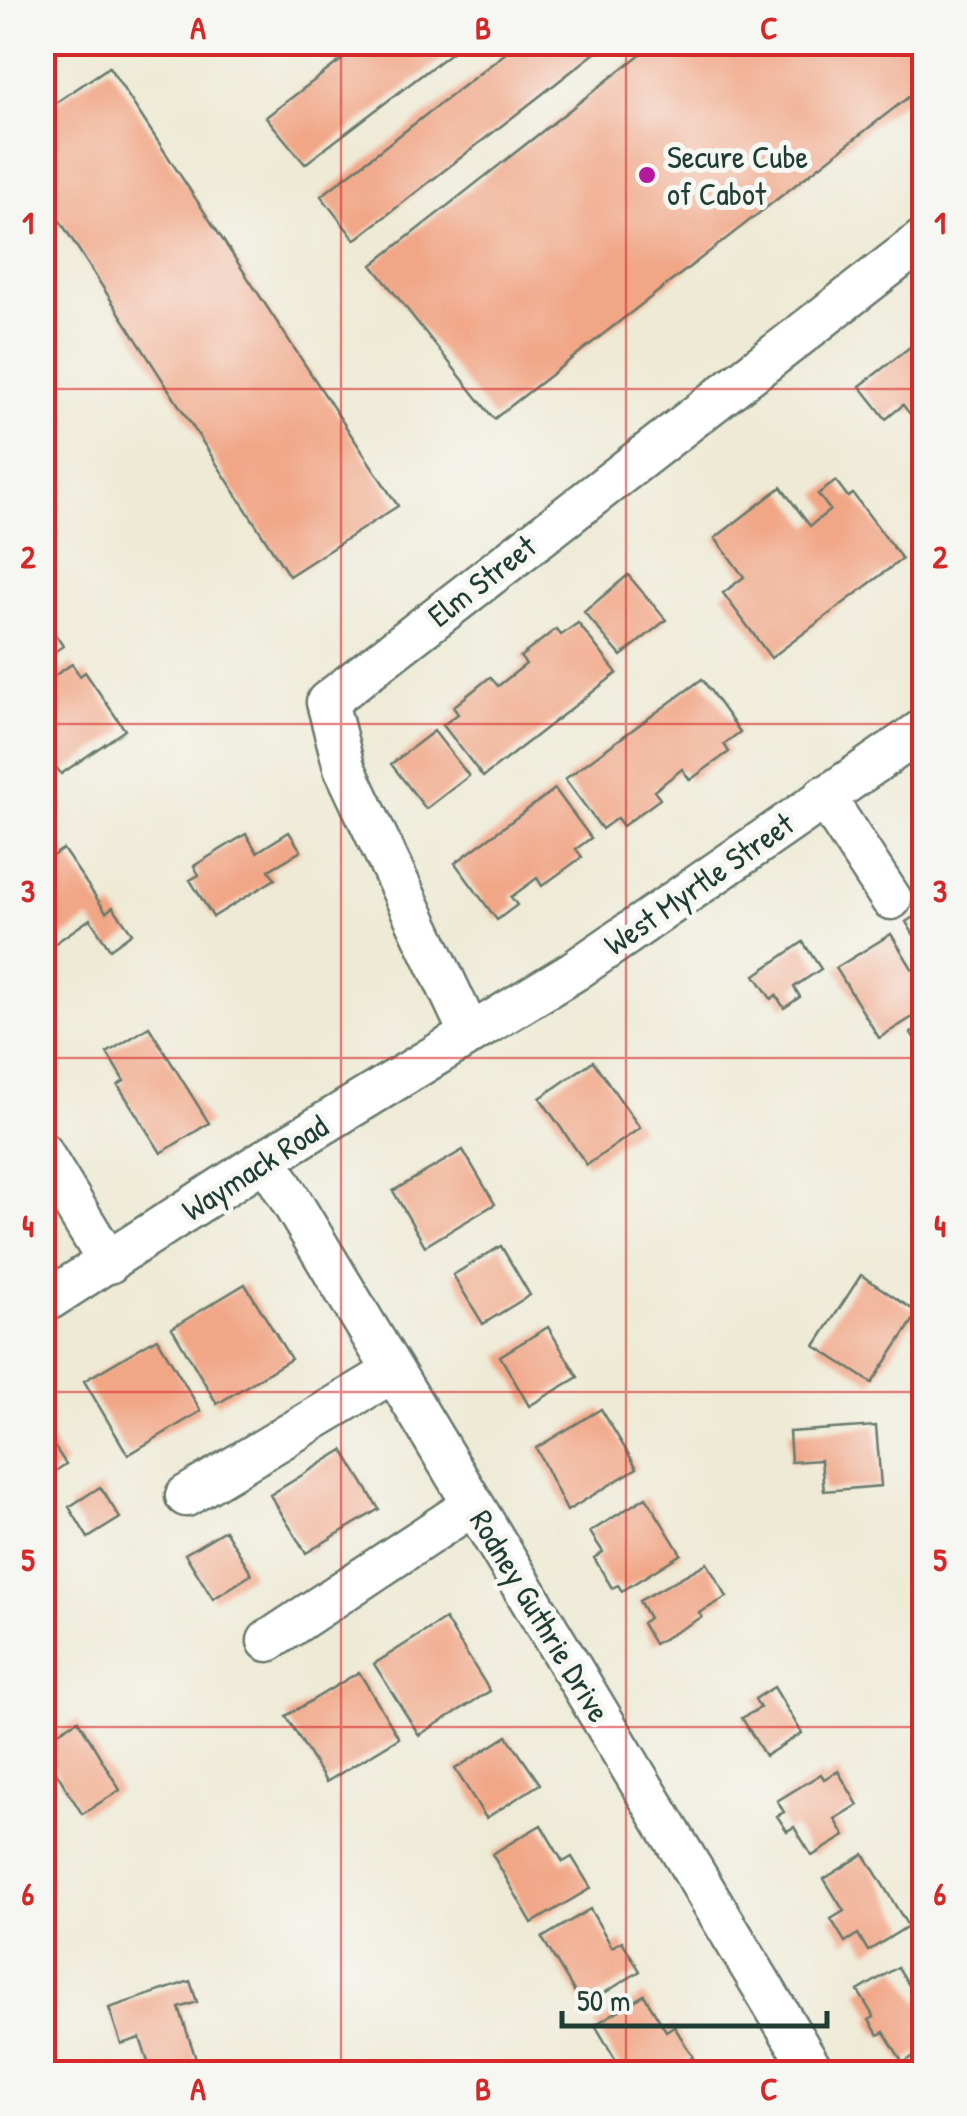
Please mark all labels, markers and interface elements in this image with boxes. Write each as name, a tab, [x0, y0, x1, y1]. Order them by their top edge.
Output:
text: A	[190, 6, 206, 49]
text: B	[475, 6, 491, 49]
text: C	[760, 6, 778, 49]
place label: Secure Cube of Cabot	[667, 135, 809, 215]
marker: Secure Cube of Cabot	[636, 164, 658, 186]
text: 1	[22, 201, 34, 244]
text: 1	[934, 201, 946, 244]
street label: Elm Street	[419, 524, 545, 636]
text: 2	[21, 535, 37, 578]
text: 2	[933, 535, 949, 578]
street label: West Myrtle Street	[595, 802, 803, 965]
text: 3	[21, 869, 35, 912]
text: 3	[933, 869, 947, 912]
street label: Waymack Road	[174, 1104, 336, 1231]
text: 4	[22, 1204, 34, 1247]
text: 4	[934, 1204, 946, 1247]
street label: Rodney Guthrie Drive	[460, 1502, 621, 1730]
text: 5	[21, 1538, 35, 1581]
text: 5	[933, 1538, 947, 1581]
text: 6	[22, 1872, 35, 1915]
text: 6	[934, 1872, 947, 1915]
scale bar	[562, 1966, 827, 2028]
text: 50 m	[577, 1980, 630, 2020]
text: A	[190, 2067, 206, 2110]
text: B	[475, 2067, 491, 2110]
text: C	[760, 2067, 778, 2110]

